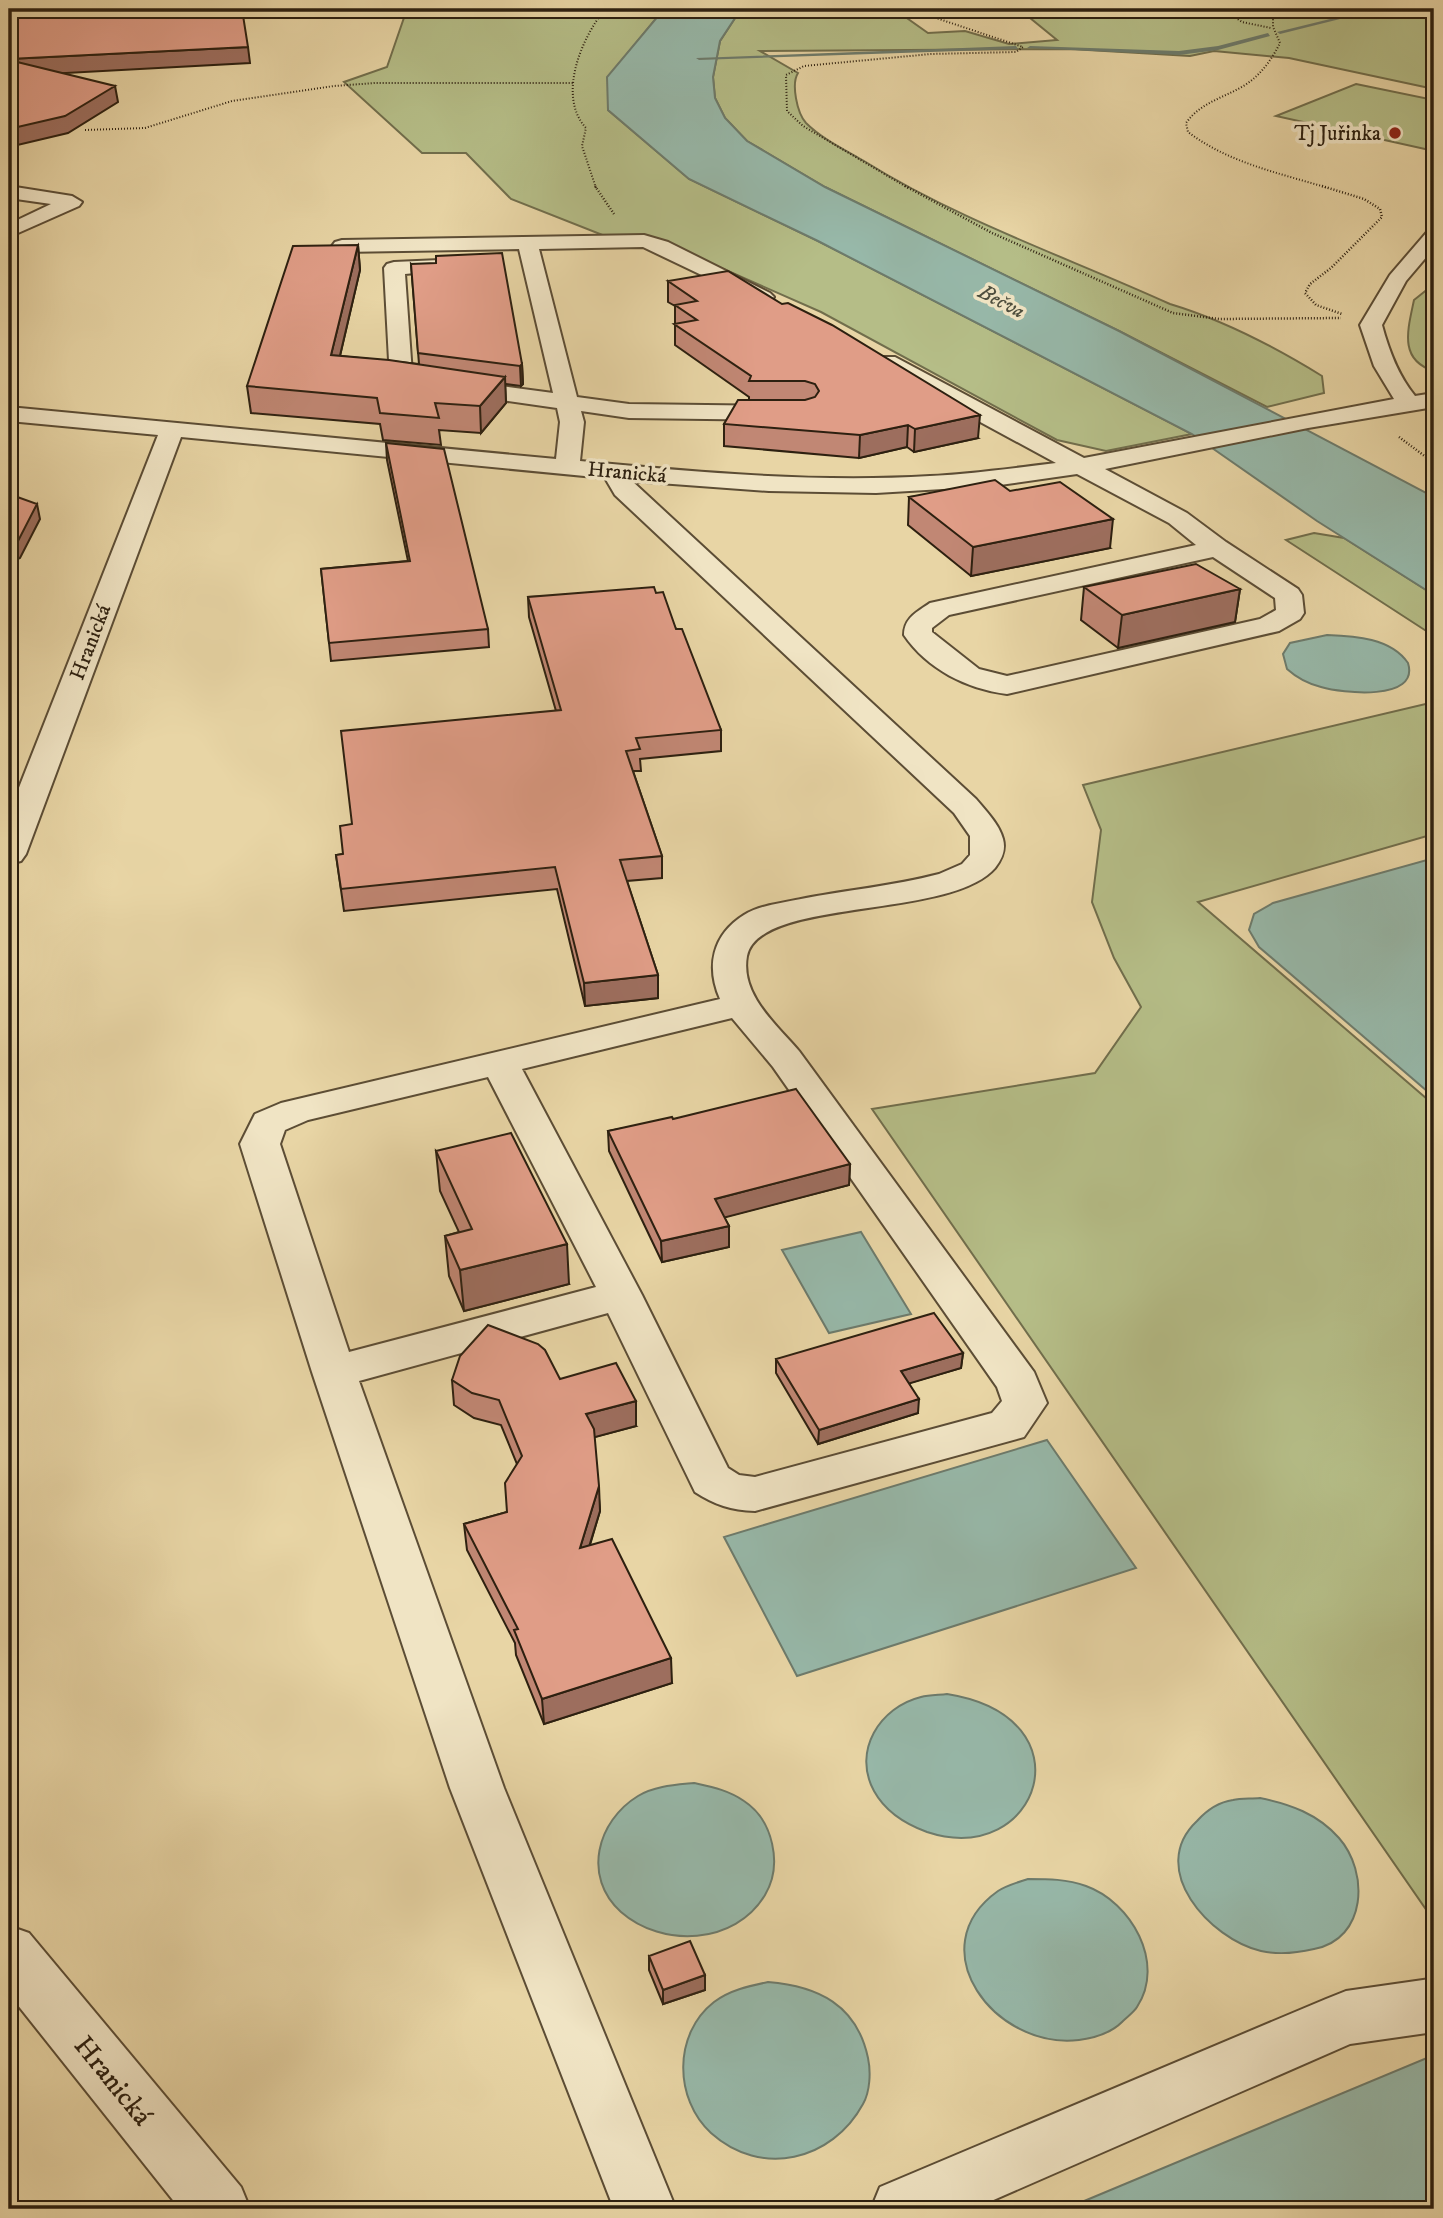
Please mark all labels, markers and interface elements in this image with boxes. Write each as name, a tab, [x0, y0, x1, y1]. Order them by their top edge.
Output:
place label: Tj Juřinka	[1294, 121, 1381, 147]
marker: Tj Juřinka	[1387, 125, 1403, 141]
water label: Bečva	[973, 279, 1029, 325]
street label: Hranická	[586, 457, 668, 489]
street label: Hranická	[65, 601, 117, 684]
street label: Hranická	[66, 2029, 160, 2133]

